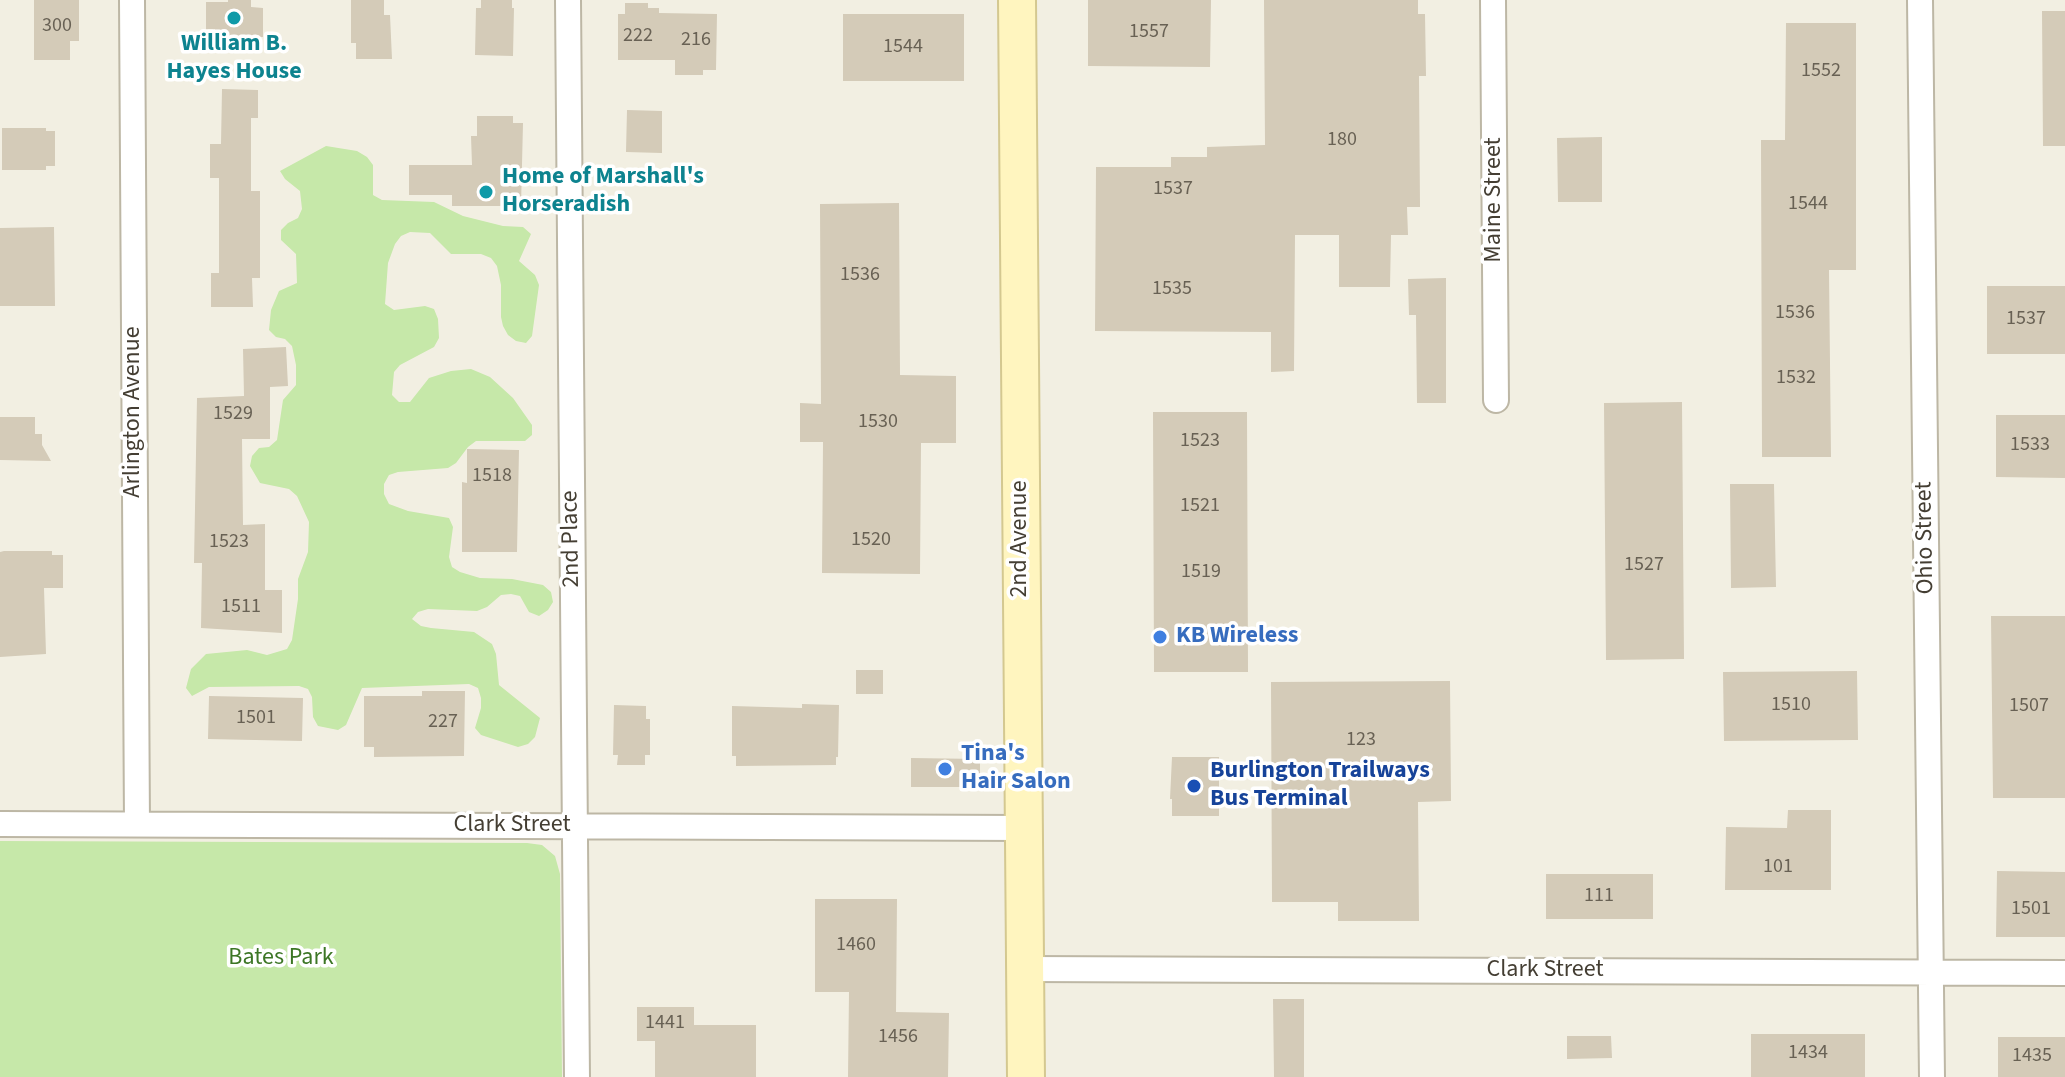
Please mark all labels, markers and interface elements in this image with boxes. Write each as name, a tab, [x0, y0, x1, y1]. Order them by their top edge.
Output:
marker: William B. Hayes House	[225, 9, 243, 27]
house number: 300	[42, 15, 72, 39]
house number: 1557	[1129, 21, 1169, 45]
house number: 222	[623, 25, 653, 49]
house number: 216	[681, 29, 711, 53]
place label: William B. Hayes House	[166, 31, 302, 87]
house number: 1544	[883, 36, 923, 60]
house number: 1552	[1801, 60, 1841, 84]
house number: 180	[1327, 129, 1357, 153]
street label: Maine Street	[1481, 137, 1509, 263]
place label: Home of Marshall's Horseradish	[502, 164, 704, 220]
house number: 1537	[1153, 178, 1193, 202]
marker: Home of Marshall's Horseradish	[477, 183, 495, 201]
house number: 1544	[1788, 193, 1828, 217]
house number: 1536	[840, 264, 880, 288]
house number: 1535	[1152, 278, 1192, 302]
house number: 1536	[1775, 302, 1815, 326]
house number: 1537	[2006, 308, 2046, 332]
street label: Arlington Avenue	[120, 326, 148, 498]
house number: 1532	[1776, 367, 1816, 391]
house number: 1529	[213, 403, 253, 427]
house number: 1530	[858, 411, 898, 435]
house number: 1523	[1180, 430, 1220, 454]
house number: 1533	[2010, 434, 2050, 458]
house number: 1518	[472, 465, 512, 489]
street label: 2nd Avenue	[1007, 480, 1035, 598]
street label: Ohio Street	[1911, 481, 1941, 595]
street label: 2nd Place	[557, 490, 587, 588]
house number: 1521	[1180, 495, 1220, 519]
house number: 1520	[851, 529, 891, 553]
house number: 1523	[209, 531, 249, 555]
house number: 1527	[1624, 554, 1664, 578]
house number: 1519	[1181, 561, 1221, 585]
house number: 1511	[221, 596, 261, 620]
place label: KB Wireless	[1176, 623, 1298, 651]
marker: KB Wireless	[1151, 628, 1169, 646]
house number: 1510	[1771, 694, 1811, 718]
house number: 1507	[2009, 695, 2049, 719]
house number: 1501	[236, 707, 276, 731]
house number: 227	[428, 711, 458, 735]
house number: 123	[1346, 729, 1376, 753]
place label: Tina's Hair Salon	[961, 741, 1071, 797]
place label: Burlington Trailways Bus Terminal	[1210, 758, 1430, 814]
marker: Tina's Hair Salon	[936, 760, 954, 778]
marker: Burlington Trailways Bus Terminal	[1185, 777, 1203, 795]
street label: Clark Street	[453, 812, 571, 840]
house number: 101	[1763, 856, 1793, 880]
house number: 111	[1584, 885, 1614, 909]
house number: 1501	[2011, 898, 2051, 922]
house number: 1460	[836, 934, 876, 958]
park label: Bates Park	[228, 945, 334, 973]
street label: Clark Street	[1486, 957, 1604, 985]
house number: 1441	[645, 1012, 685, 1036]
house number: 1456	[878, 1026, 918, 1050]
house number: 1434	[1788, 1042, 1828, 1066]
house number: 1435	[2012, 1045, 2052, 1069]

